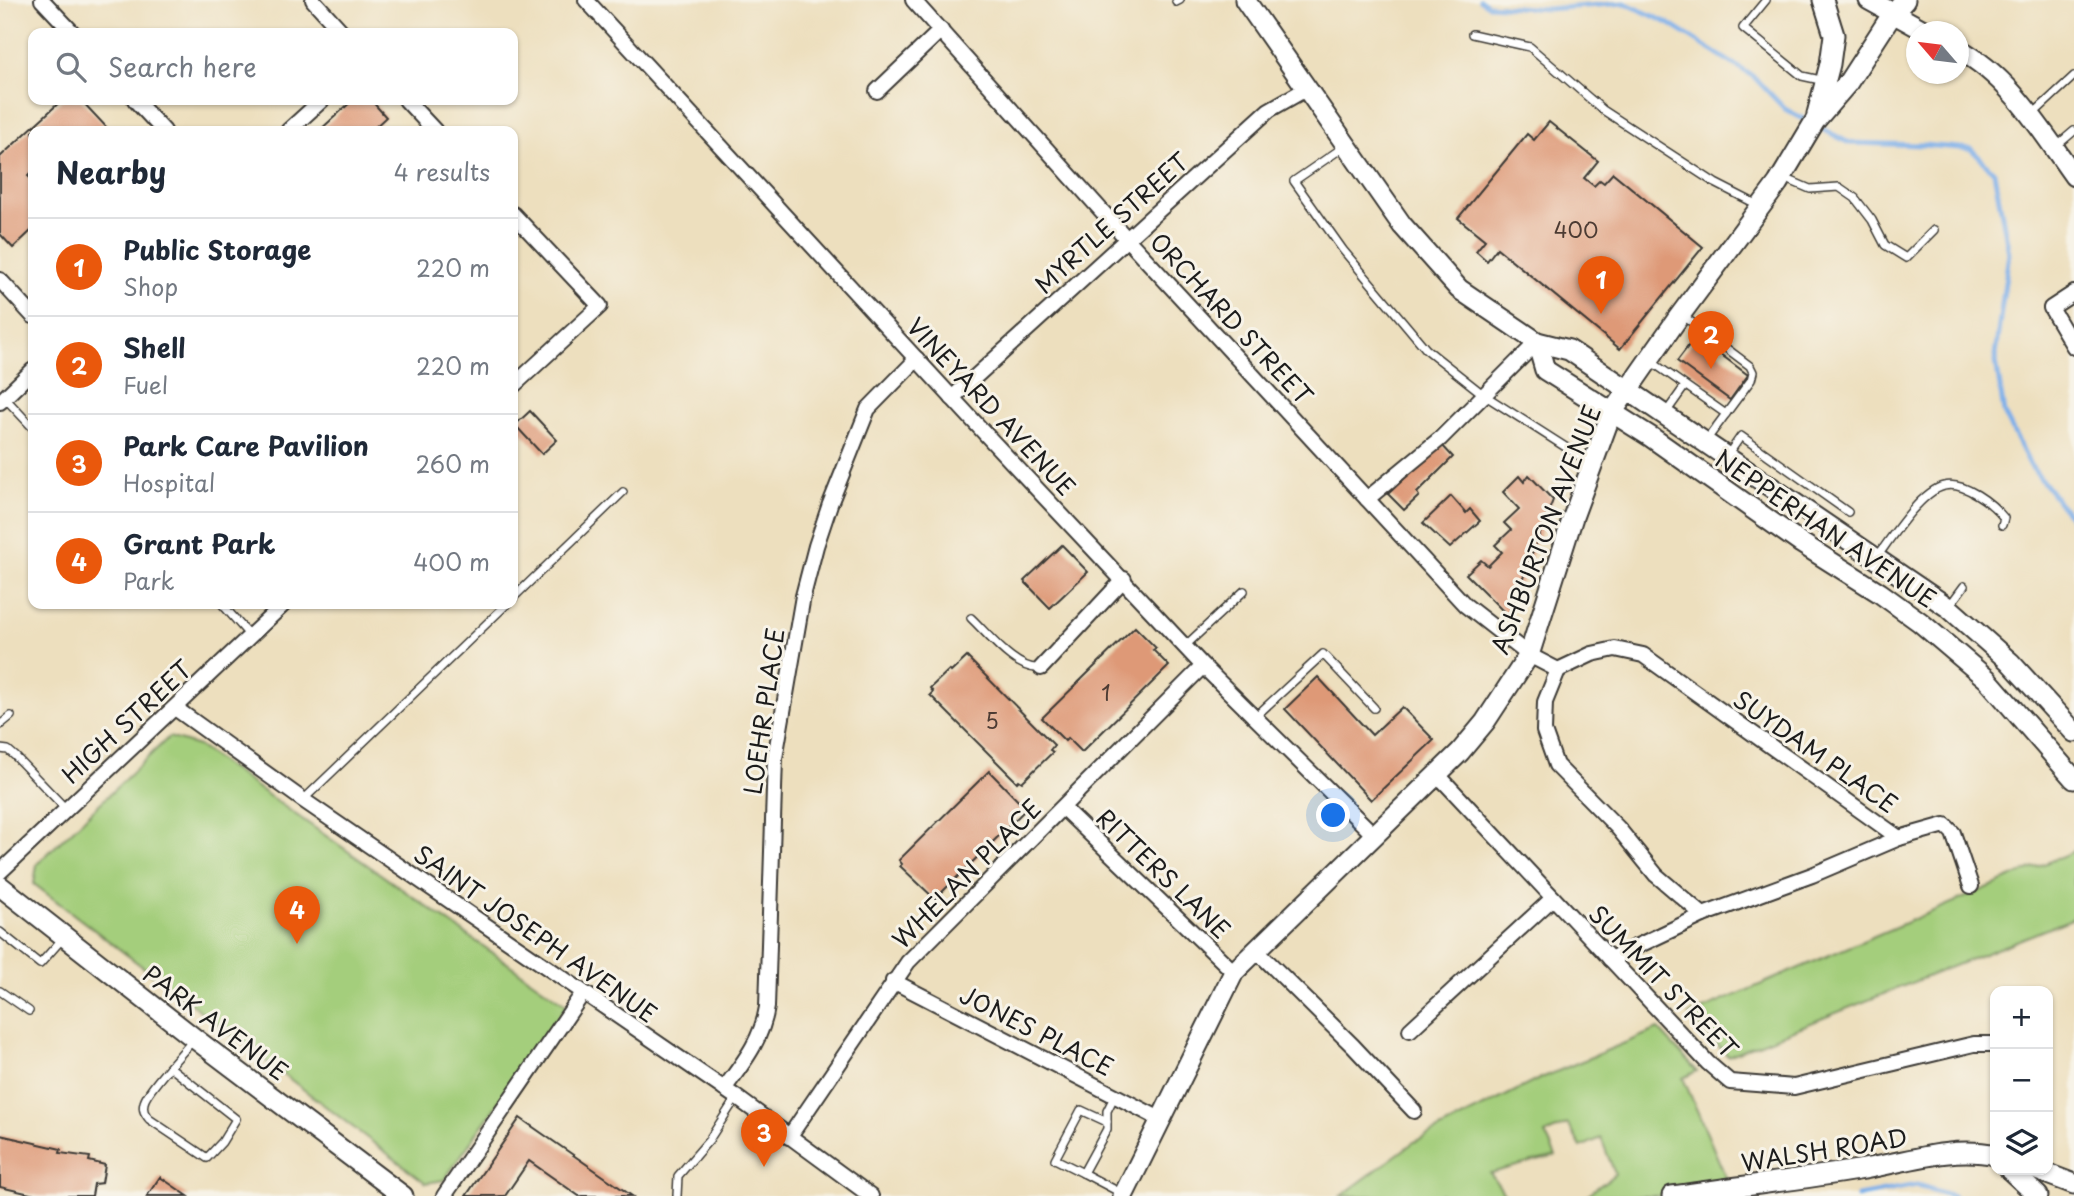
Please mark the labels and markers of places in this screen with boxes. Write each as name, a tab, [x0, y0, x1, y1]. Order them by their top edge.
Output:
pin: 1	[1578, 256, 1624, 314]
pin: 2	[1688, 311, 1734, 369]
pin: 4	[274, 886, 320, 944]
pin: 3	[741, 1109, 787, 1167]

